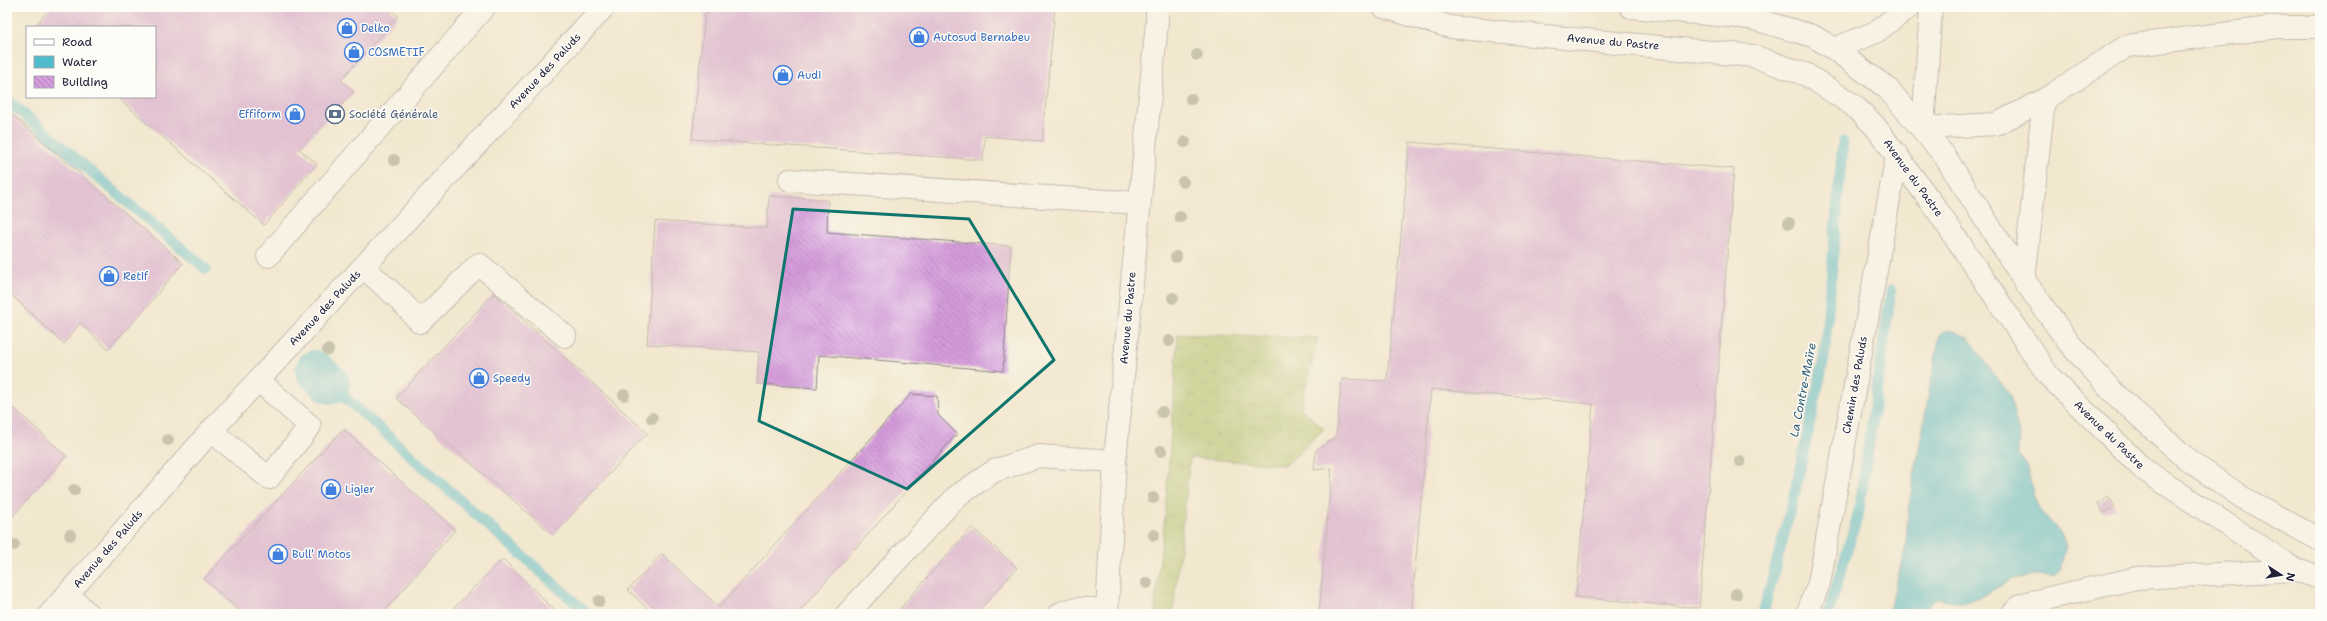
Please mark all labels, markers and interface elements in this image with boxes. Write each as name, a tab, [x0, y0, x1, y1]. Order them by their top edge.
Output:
shop icon: Delko	[336, 17, 358, 39]
place label: Delko	[361, 21, 390, 36]
legend	[26, 26, 156, 98]
shop icon: Autosud Bernabeu	[908, 26, 930, 48]
street label: Avenue des Paluds	[506, 30, 584, 112]
place label: Autosud Bernabeu	[933, 30, 1030, 45]
street label: Avenue du Pastre	[1566, 30, 1660, 54]
text: Road	[62, 34, 93, 50]
shop icon: COSMETIF	[343, 41, 365, 63]
place label: COSMETIF	[368, 45, 425, 60]
text: Water	[62, 54, 98, 70]
shop icon: Audi	[772, 64, 794, 86]
place label: Audi	[797, 68, 821, 83]
text: Building	[62, 74, 108, 90]
shop icon: Effiform	[284, 103, 306, 125]
bank icon: Société Générale	[324, 103, 346, 125]
place label: Effiform	[238, 107, 282, 122]
place label: Société Générale	[349, 107, 438, 122]
street label: Avenue du Pastre	[1880, 136, 1946, 220]
shop icon: Retif	[98, 265, 120, 287]
street label: Avenue des Paluds	[286, 267, 364, 349]
place label: Retif	[123, 269, 149, 284]
street label: Avenue du Pastre	[1116, 271, 1140, 365]
street label: Chemin des Paluds	[1839, 335, 1871, 435]
water label: La Contre-Maïre	[1786, 341, 1820, 439]
shop icon: Speedy	[468, 367, 490, 389]
place label: Speedy	[493, 371, 531, 386]
street label: Avenue du Pastre	[2070, 397, 2148, 473]
shop icon: Ligier	[320, 478, 342, 500]
place label: Ligier	[345, 482, 374, 497]
street label: Avenue des Paluds	[70, 507, 146, 591]
shop icon: Bull' Motos	[267, 543, 289, 565]
place label: Bull' Motos	[292, 547, 351, 562]
north arrow	[2261, 555, 2301, 595]
text: N	[2282, 571, 2299, 583]

